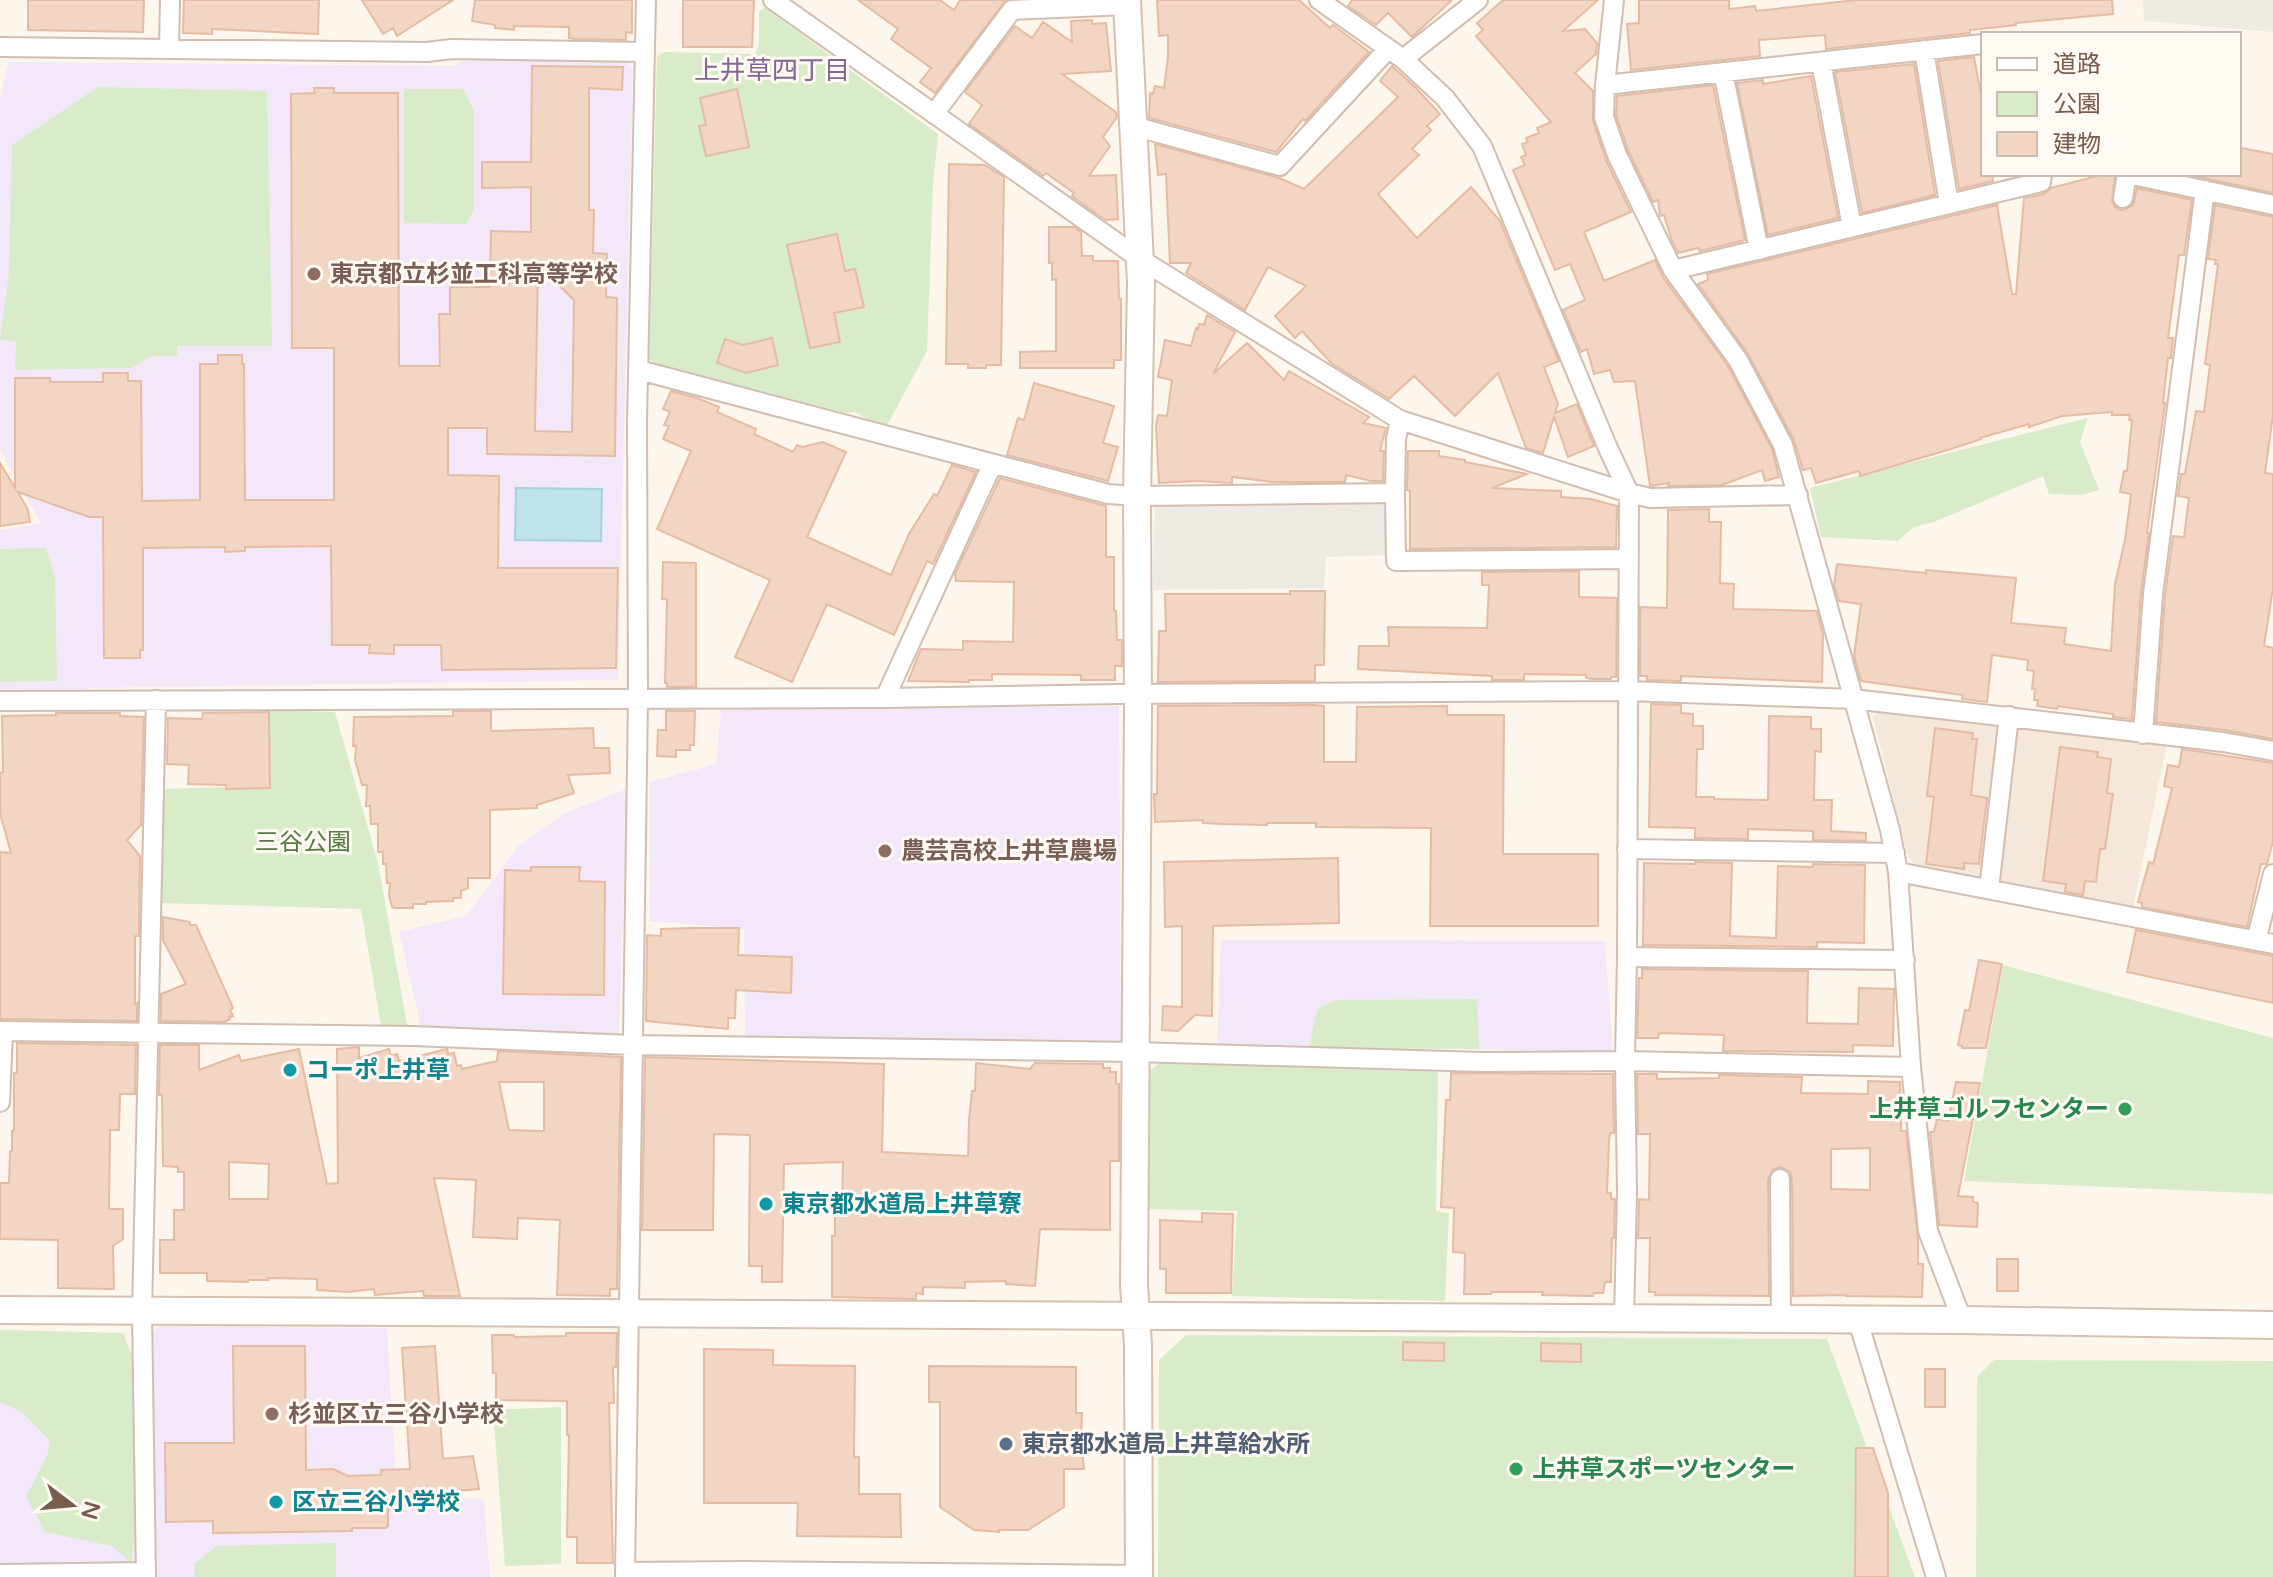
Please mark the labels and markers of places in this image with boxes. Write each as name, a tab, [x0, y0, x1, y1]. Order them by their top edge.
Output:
place label: 東京都立杉並工科高等学校	[330, 260, 618, 289]
marker: 東京都立杉並工科高等学校	[305, 265, 323, 283]
place label: 農芸高校上井草農場	[901, 837, 1117, 866]
marker: 農芸高校上井草農場	[876, 842, 894, 860]
place label: コーポ上井草	[306, 1056, 450, 1085]
marker: コーポ上井草	[281, 1061, 299, 1079]
place label: 上井草ゴルフセンター	[1869, 1095, 2109, 1124]
marker: 上井草ゴルフセンター	[2116, 1100, 2134, 1118]
place label: 東京都水道局上井草寮	[782, 1190, 1022, 1219]
marker: 東京都水道局上井草寮	[757, 1195, 775, 1213]
place label: 杉並区立三谷小学校	[288, 1400, 504, 1429]
marker: 杉並区立三谷小学校	[263, 1405, 281, 1423]
place label: 東京都水道局上井草給水所	[1022, 1430, 1310, 1459]
marker: 東京都水道局上井草給水所	[997, 1435, 1015, 1453]
place label: 上井草スポーツセンター	[1532, 1455, 1796, 1484]
marker: 上井草スポーツセンター	[1507, 1460, 1525, 1478]
place label: 区立三谷小学校	[292, 1488, 460, 1517]
marker: 区立三谷小学校	[267, 1493, 285, 1511]

